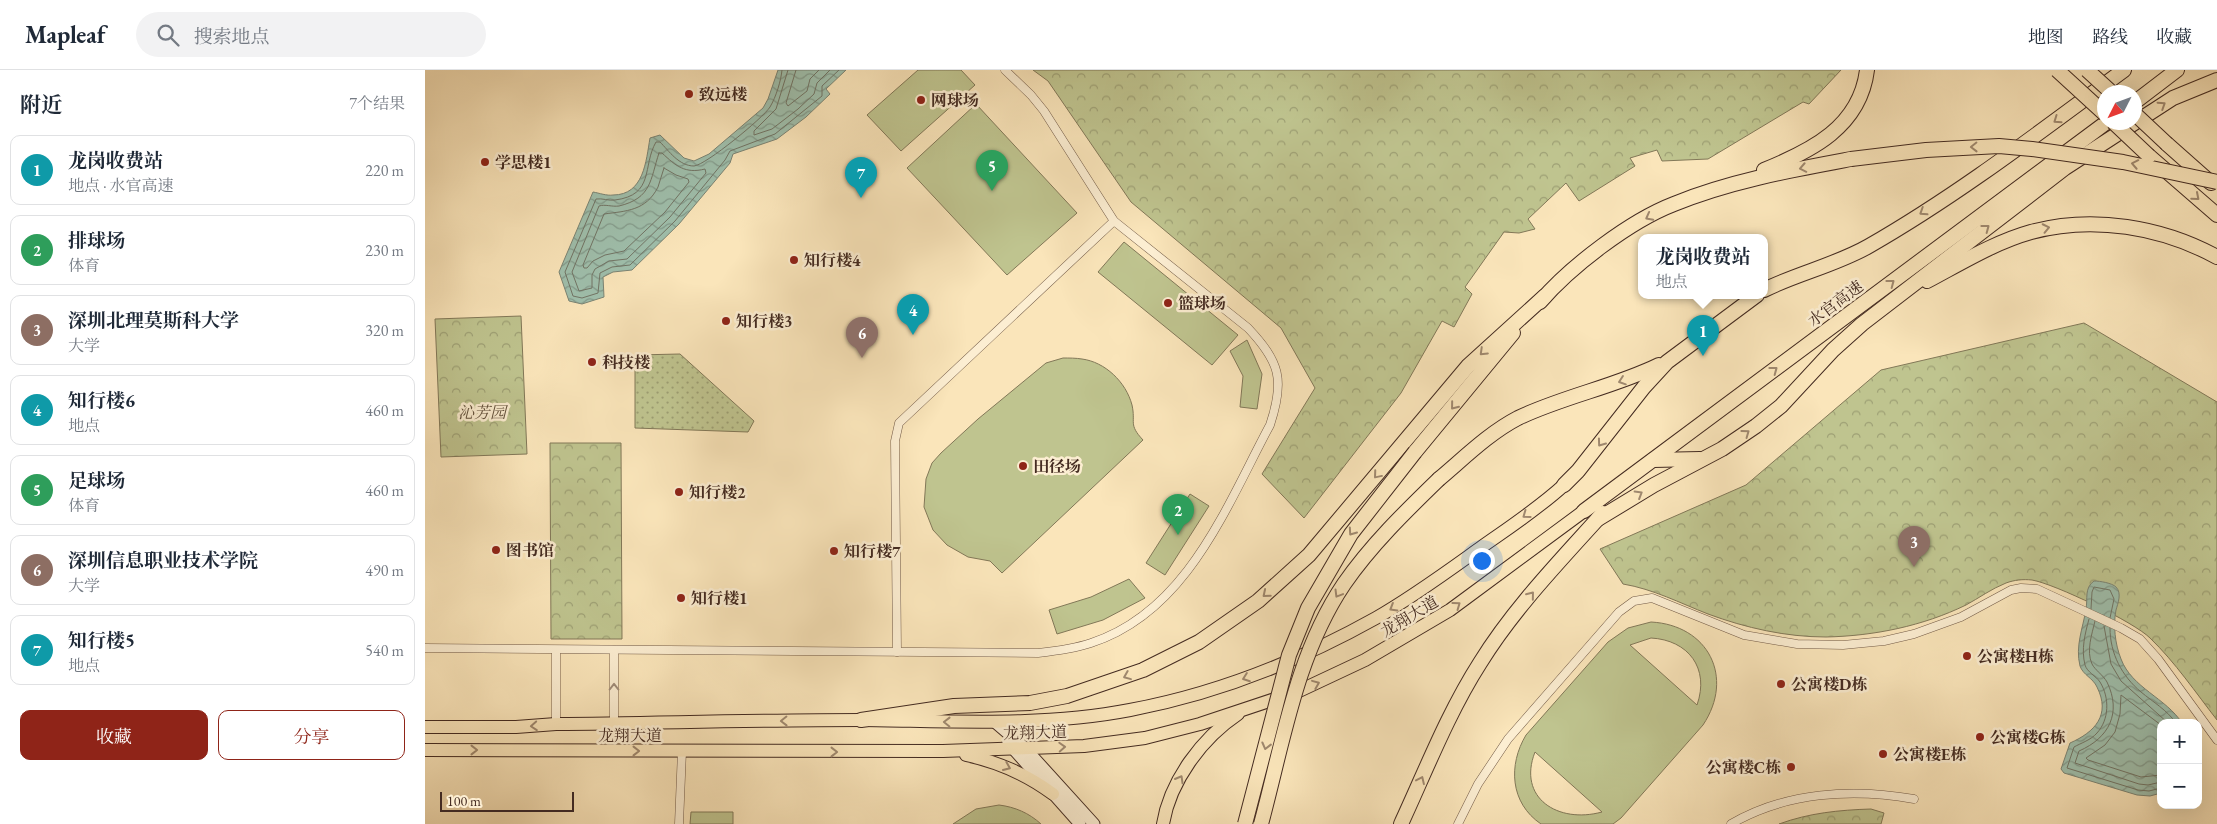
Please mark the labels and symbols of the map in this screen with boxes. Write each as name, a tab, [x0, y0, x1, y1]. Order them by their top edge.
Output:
place label: 致远楼	[699, 84, 747, 105]
north arrow	[2097, 85, 2142, 130]
marker: 致远楼	[683, 88, 695, 100]
place label: 网球场	[931, 90, 979, 111]
marker: 网球场	[915, 94, 927, 106]
one-way arrow	[2156, 102, 2166, 111]
one-way arrow	[2054, 114, 2063, 122]
one-way arrow	[1970, 141, 1978, 152]
pin: 5	[976, 150, 1008, 191]
place label: 学思楼1	[495, 152, 551, 173]
marker: 学思楼1	[479, 156, 491, 168]
pin: 7	[845, 157, 877, 198]
one-way arrow	[2131, 160, 2139, 170]
one-way arrow	[1798, 162, 1807, 172]
one-way arrow	[2191, 192, 2200, 201]
one-way arrow	[1920, 206, 1929, 215]
one-way arrow	[1645, 211, 1654, 221]
one-way arrow	[2042, 224, 2051, 234]
one-way arrow	[1980, 225, 1990, 234]
place label: 知行楼4	[804, 250, 861, 271]
marker: 知行楼4	[788, 254, 800, 266]
street label: 水官高速	[1803, 276, 1867, 331]
one-way arrow	[1885, 280, 1895, 289]
place label: 篮球场	[1178, 293, 1226, 314]
pin: 4	[897, 294, 929, 335]
marker: 篮球场	[1162, 297, 1174, 309]
place label: 知行楼3	[736, 311, 792, 332]
marker: 知行楼3	[720, 315, 732, 327]
pin: 1	[1687, 315, 1719, 356]
pin: 6	[846, 317, 878, 358]
one-way arrow	[1479, 346, 1488, 355]
place label: 科技楼	[602, 352, 650, 373]
marker: 科技楼	[586, 356, 598, 368]
one-way arrow	[1768, 368, 1777, 376]
one-way arrow	[1618, 375, 1627, 385]
one-way arrow	[1451, 400, 1459, 409]
park label: 沁芳园	[458, 402, 509, 423]
one-way arrow	[1740, 431, 1749, 439]
one-way arrow	[1598, 437, 1606, 446]
place label: 田径场	[1033, 456, 1081, 477]
marker: 田径场	[1017, 460, 1029, 472]
one-way arrow	[1373, 469, 1382, 478]
place label: 知行楼2	[689, 482, 746, 503]
marker: 知行楼2	[673, 486, 685, 498]
one-way arrow	[1634, 491, 1643, 500]
pin: 2	[1162, 494, 1194, 535]
one-way arrow	[1522, 509, 1532, 518]
one-way arrow	[1349, 526, 1358, 536]
pin: 3	[1898, 526, 1930, 567]
place label: 图书馆	[506, 540, 554, 561]
place label: 知行楼7	[844, 541, 901, 562]
marker: 图书馆	[490, 544, 502, 556]
marker: 知行楼7	[828, 545, 840, 557]
your location	[1469, 548, 1495, 574]
place label: 知行楼1	[691, 588, 747, 609]
one-way arrow	[1263, 588, 1272, 597]
one-way arrow	[1334, 589, 1344, 598]
street label: 龙翔大道	[1376, 591, 1442, 642]
marker: 知行楼1	[675, 592, 687, 604]
one-way arrow	[1526, 592, 1534, 601]
one-way arrow	[1389, 602, 1398, 611]
one-way arrow	[1451, 602, 1460, 610]
place label: 公寓楼H栋	[1977, 646, 2054, 667]
marker: 公寓楼H栋	[1961, 650, 1973, 662]
one-way arrow	[1123, 670, 1132, 680]
one-way arrow	[1242, 672, 1251, 682]
place label: 公寓楼D栋	[1791, 674, 1867, 695]
marker: 公寓楼D栋	[1775, 678, 1787, 690]
one-way arrow	[1311, 679, 1320, 690]
one-way arrow	[609, 683, 619, 690]
one-way arrow	[780, 716, 788, 727]
one-way arrow	[943, 717, 950, 727]
one-way arrow	[530, 720, 538, 731]
street label: 龙翔大道	[1003, 721, 1067, 744]
street label: 龙翔大道	[598, 725, 662, 746]
place label: 公寓楼G栋	[1990, 727, 2066, 748]
marker: 公寓楼G栋	[1974, 731, 1986, 743]
one-way arrow	[1261, 741, 1271, 749]
one-way arrow	[1058, 742, 1066, 753]
place label: 公寓楼E栋	[1893, 744, 1966, 765]
one-way arrow	[470, 745, 478, 755]
one-way arrow	[632, 746, 640, 756]
one-way arrow	[830, 747, 838, 757]
marker: 公寓楼E栋	[1877, 748, 1889, 760]
place label: 公寓楼C栋	[1706, 757, 1781, 778]
one-way arrow	[1003, 761, 1011, 771]
marker: 公寓楼C栋	[1785, 761, 1797, 773]
one-way arrow	[1174, 775, 1184, 784]
one-way arrow	[1415, 776, 1426, 785]
scale bar	[440, 789, 574, 812]

